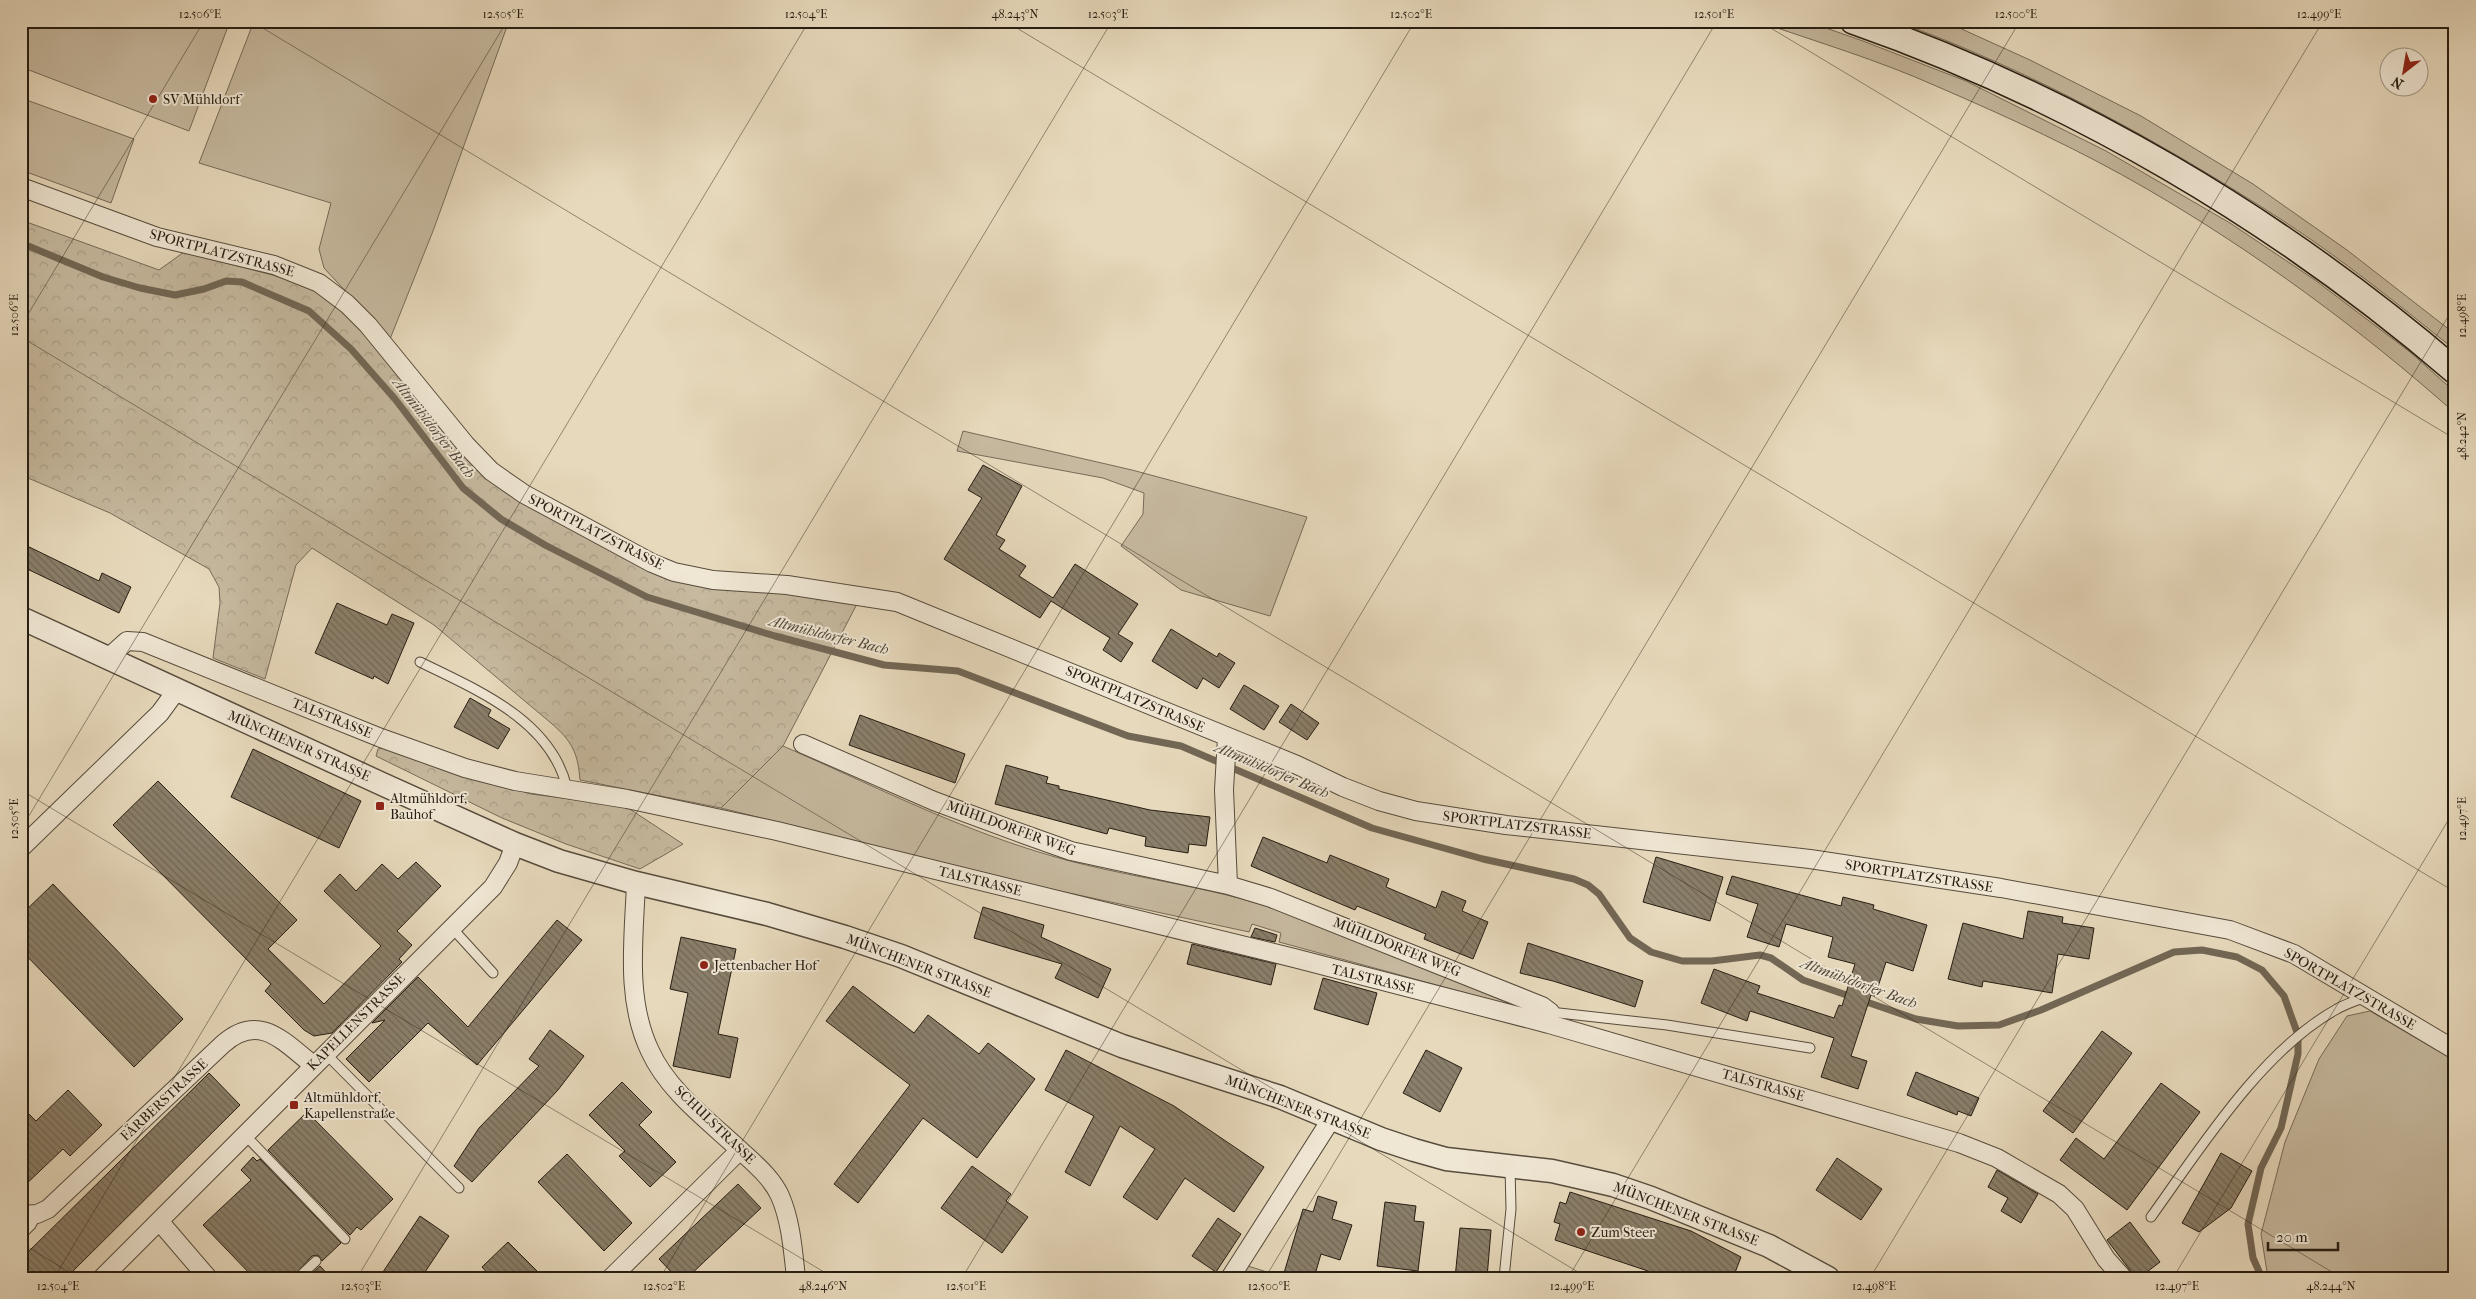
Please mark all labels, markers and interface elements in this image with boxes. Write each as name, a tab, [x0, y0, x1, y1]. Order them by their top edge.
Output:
text: 12.506°E	[179, 7, 221, 21]
text: 12.505°E	[483, 7, 523, 21]
text: 12.504°E	[785, 7, 827, 21]
text: 48.243°N	[991, 7, 1039, 21]
text: 12.503°E	[1088, 7, 1128, 21]
text: 12.502°E	[1390, 7, 1432, 21]
text: 12.501°E	[1694, 7, 1734, 21]
text: 12.500°E	[1995, 7, 2037, 21]
text: 12.499°E	[2297, 7, 2341, 21]
north arrow	[2378, 48, 2428, 98]
text: N	[2388, 72, 2406, 93]
place label: SV Mühldorf	[163, 91, 243, 108]
marker: SV Mühldorf	[147, 93, 159, 105]
street label: SPORTPLATZSTRASSE	[148, 225, 297, 281]
text: 12.506°E	[7, 294, 21, 336]
text: 12.498°E	[2455, 294, 2469, 338]
water label: Altmühldorfer Bach	[388, 373, 479, 482]
text: 48.242°N	[2455, 412, 2469, 460]
street label: SPORTPLATZSTRASSE	[526, 490, 667, 574]
water label: Altmühldorfer Bach	[766, 611, 891, 659]
street label: SPORTPLATZSTRASSE	[1063, 662, 1208, 736]
street label: TALSTRASSE	[289, 694, 375, 742]
street label: MÜNCHENER STRASSE	[225, 707, 373, 785]
water label: Altmühldorfer Bach	[1210, 737, 1332, 802]
place label: Altmühldorf, Bauhof	[389, 790, 468, 823]
street label: MÜHLDORFER WEG	[944, 797, 1078, 859]
text: 12.497°E	[2455, 797, 2469, 841]
text: 12.505°E	[7, 799, 21, 839]
marker: Altmühldorf, Bauhof	[374, 800, 386, 812]
street label: SPORTPLATZSTRASSE	[1442, 807, 1593, 843]
street label: SPORTPLATZSTRASSE	[1844, 856, 1995, 896]
street label: TALSTRASSE	[936, 862, 1024, 900]
street label: MÜHLDORFER WEG	[1331, 914, 1463, 980]
street label: MÜNCHENER STRASSE	[844, 930, 995, 1002]
street label: SPORTPLATZSTRASSE	[2281, 944, 2419, 1034]
water label: Altmühldorfer Bach	[1797, 953, 1920, 1012]
place label: Jettenbacher Hof	[713, 957, 820, 974]
marker: Jettenbacher Hof	[698, 959, 710, 971]
street label: TALSTRASSE	[1329, 960, 1417, 998]
street label: KAPELLENSTRASSE	[304, 969, 409, 1074]
street label: FÄRBERSTRASSE	[117, 1055, 211, 1145]
street label: TALSTRASSE	[1720, 1065, 1807, 1105]
street label: MÜNCHENER STRASSE	[1223, 1071, 1374, 1143]
street label: SCHULSTRASSE	[671, 1082, 759, 1168]
place label: Altmühldorf, Kapellenstraße	[303, 1089, 395, 1122]
marker: Altmühldorf, Kapellenstraße	[288, 1099, 300, 1111]
street label: MÜNCHENER STRASSE	[1611, 1178, 1762, 1250]
scale bar	[2268, 1219, 2338, 1251]
place label: Zum Steer	[1591, 1224, 1655, 1241]
marker: Zum Steer	[1575, 1226, 1587, 1238]
text: 20 m	[2276, 1228, 2308, 1246]
text: 12.504°E	[37, 1279, 79, 1293]
text: 12.503°E	[341, 1279, 381, 1293]
text: 12.502°E	[643, 1279, 685, 1293]
text: 48.246°N	[799, 1279, 847, 1293]
text: 12.501°E	[946, 1279, 986, 1293]
text: 12.500°E	[1248, 1279, 1290, 1293]
text: 12.499°E	[1550, 1279, 1594, 1293]
text: 12.498°E	[1852, 1279, 1896, 1293]
text: 12.497°E	[2155, 1279, 2199, 1293]
text: 48.244°N	[2306, 1279, 2356, 1293]

